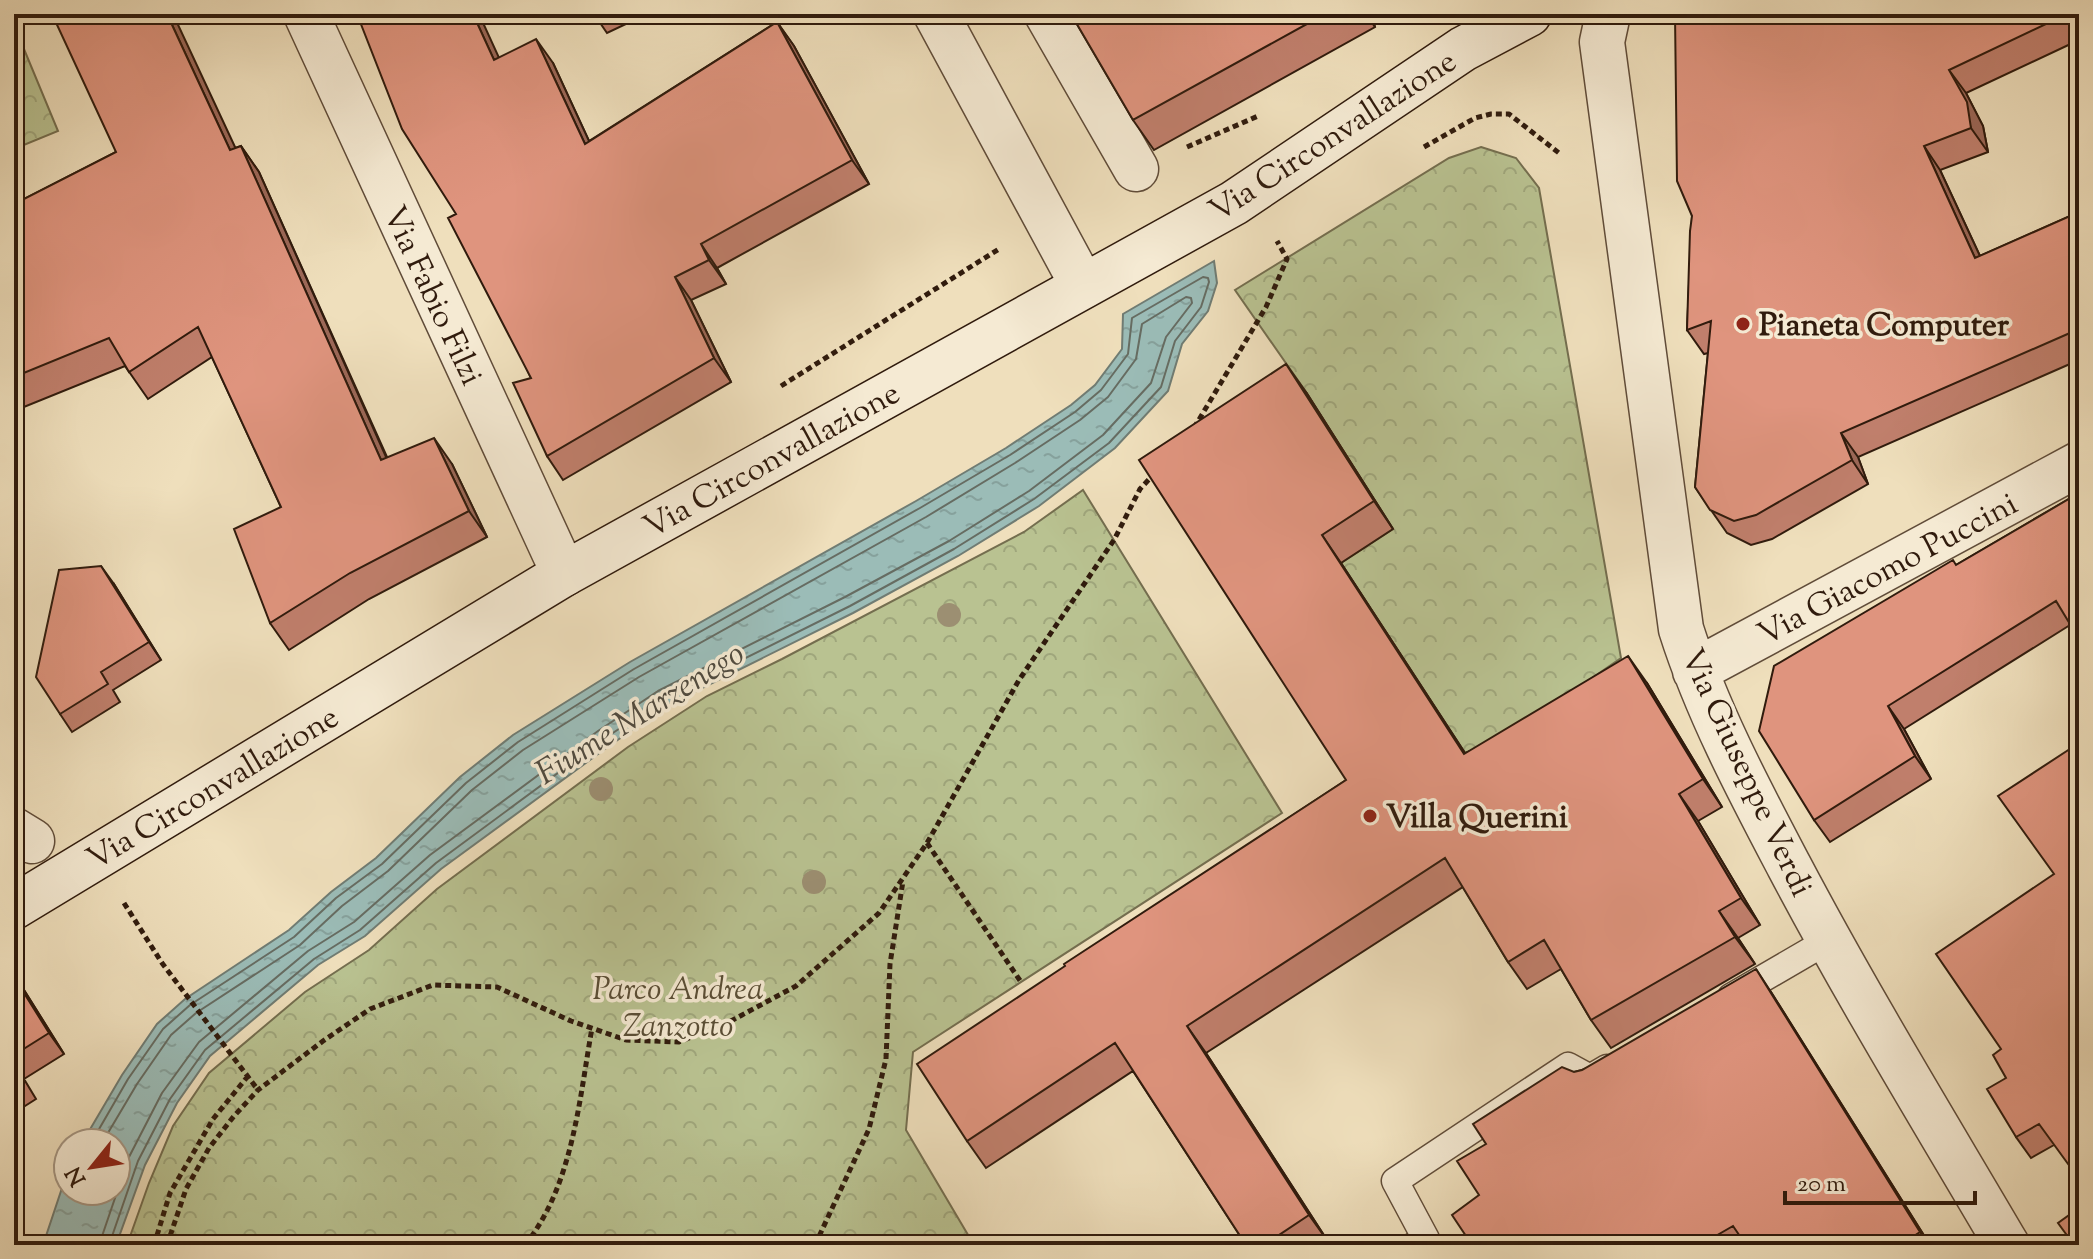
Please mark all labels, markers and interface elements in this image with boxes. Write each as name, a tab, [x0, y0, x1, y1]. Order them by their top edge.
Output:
street label: Via Circonvallazione	[1201, 40, 1466, 235]
street label: Via Fabio Filzi	[370, 199, 493, 394]
place label: Pianeta Computer	[1759, 304, 2010, 350]
marker: Pianeta Computer	[1734, 315, 1752, 333]
street label: Via Circonvallazione	[636, 372, 909, 551]
street label: Via Giacomo Puccini	[1750, 483, 2027, 659]
water label: Fiume Marzenego	[527, 631, 755, 799]
street label: Via Giuseppe Verdi	[1668, 642, 1823, 905]
street label: Via Circonvallazione	[79, 696, 348, 883]
place label: Villa Querini	[1386, 796, 1568, 842]
marker: Villa Querini	[1361, 807, 1379, 825]
park label: Parco Andrea Zanzotto	[592, 968, 764, 1051]
north arrow	[52, 1127, 132, 1207]
scale bar	[1785, 1155, 1975, 1205]
text: N	[59, 1160, 96, 1191]
text: 20 m	[1797, 1168, 1846, 1202]

